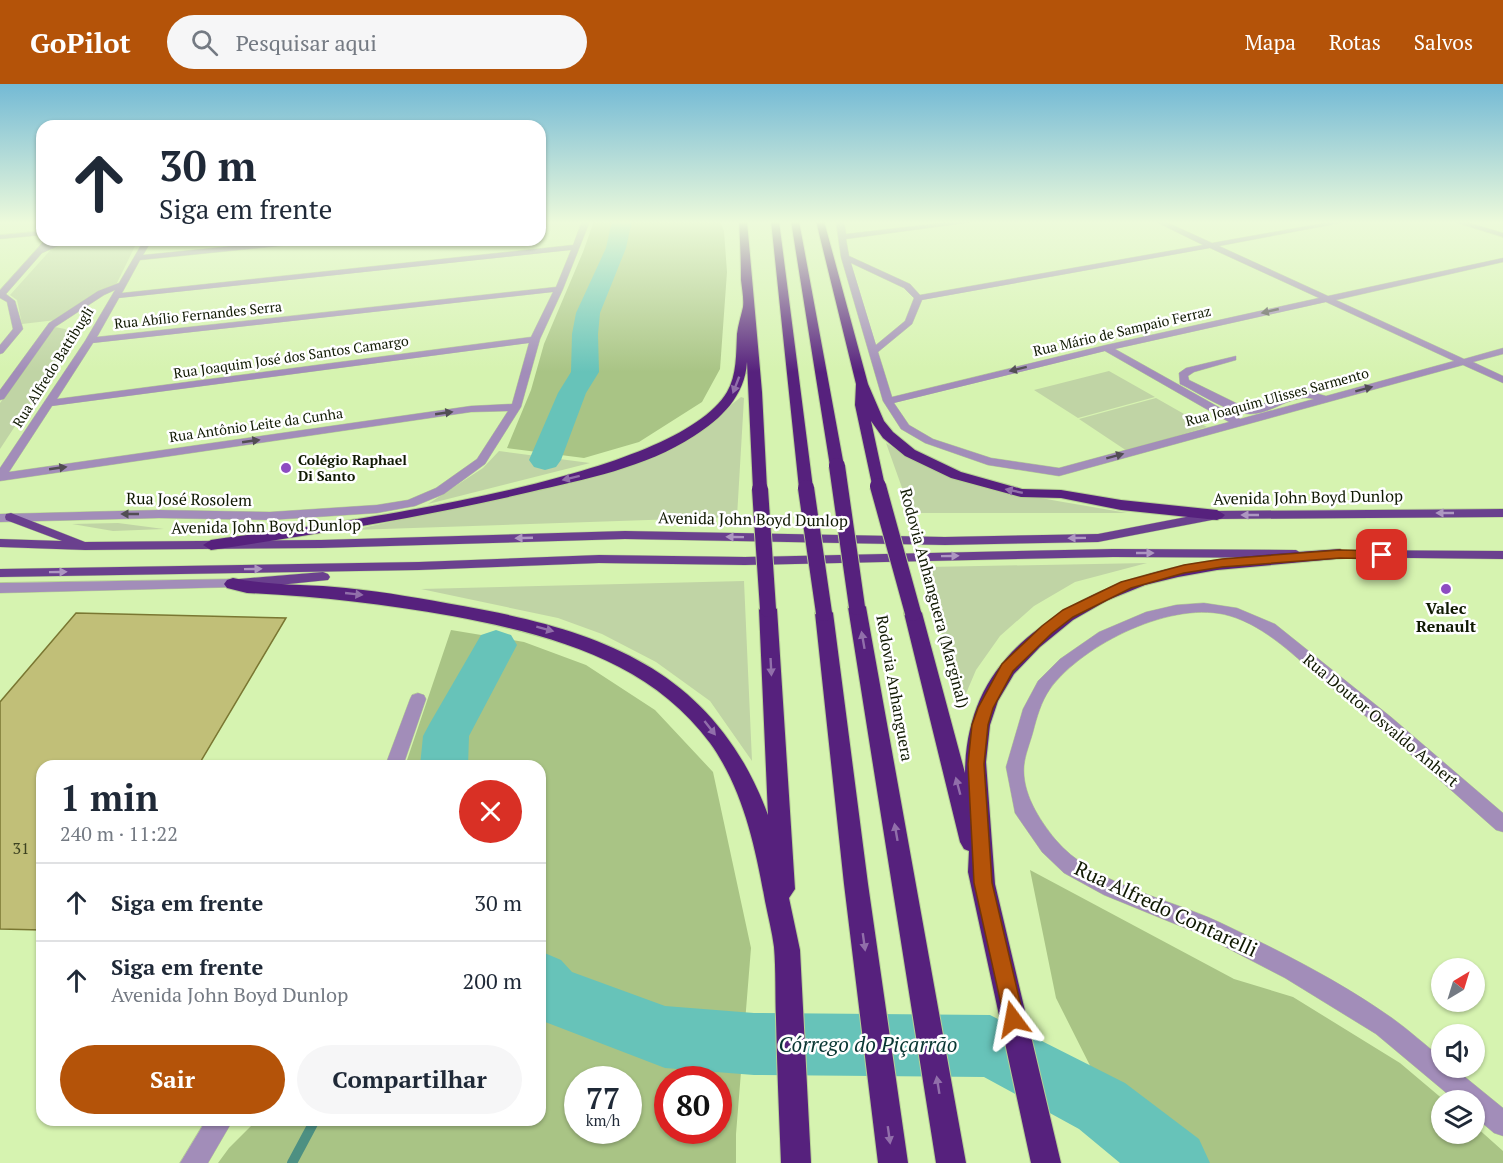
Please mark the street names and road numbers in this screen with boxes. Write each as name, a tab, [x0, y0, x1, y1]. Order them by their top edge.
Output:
street label: Rua Abílio Fernandes Serra	[113, 296, 283, 333]
street label: Rua Mário de Sampaio Ferraz	[1031, 301, 1213, 360]
street label: Rua Alfredo Battibugli	[8, 303, 97, 431]
street label: Rua Joaquim José dos Santos Camargo	[172, 331, 410, 382]
street label: Rua Joaquim Ulisses Sarmento	[1183, 363, 1371, 430]
street label: Rua Antônio Leite da Cunha	[168, 403, 344, 446]
street label: Avenida John Boyd Dunlop	[1213, 484, 1403, 510]
street label: Rodovia Anhanguera (Marginal)	[896, 486, 974, 710]
street label: Rua José Rosolem	[126, 487, 252, 511]
street label: Avenida John Boyd Dunlop	[658, 506, 848, 532]
street label: Avenida John Boyd Dunlop	[171, 513, 361, 539]
street label: Rodovia Anhanguera	[873, 613, 917, 763]
street label: Rua Doutor Osvaldo Anhert	[1299, 648, 1463, 792]
street label: Rua Alfredo Contarelli	[1070, 854, 1262, 963]

